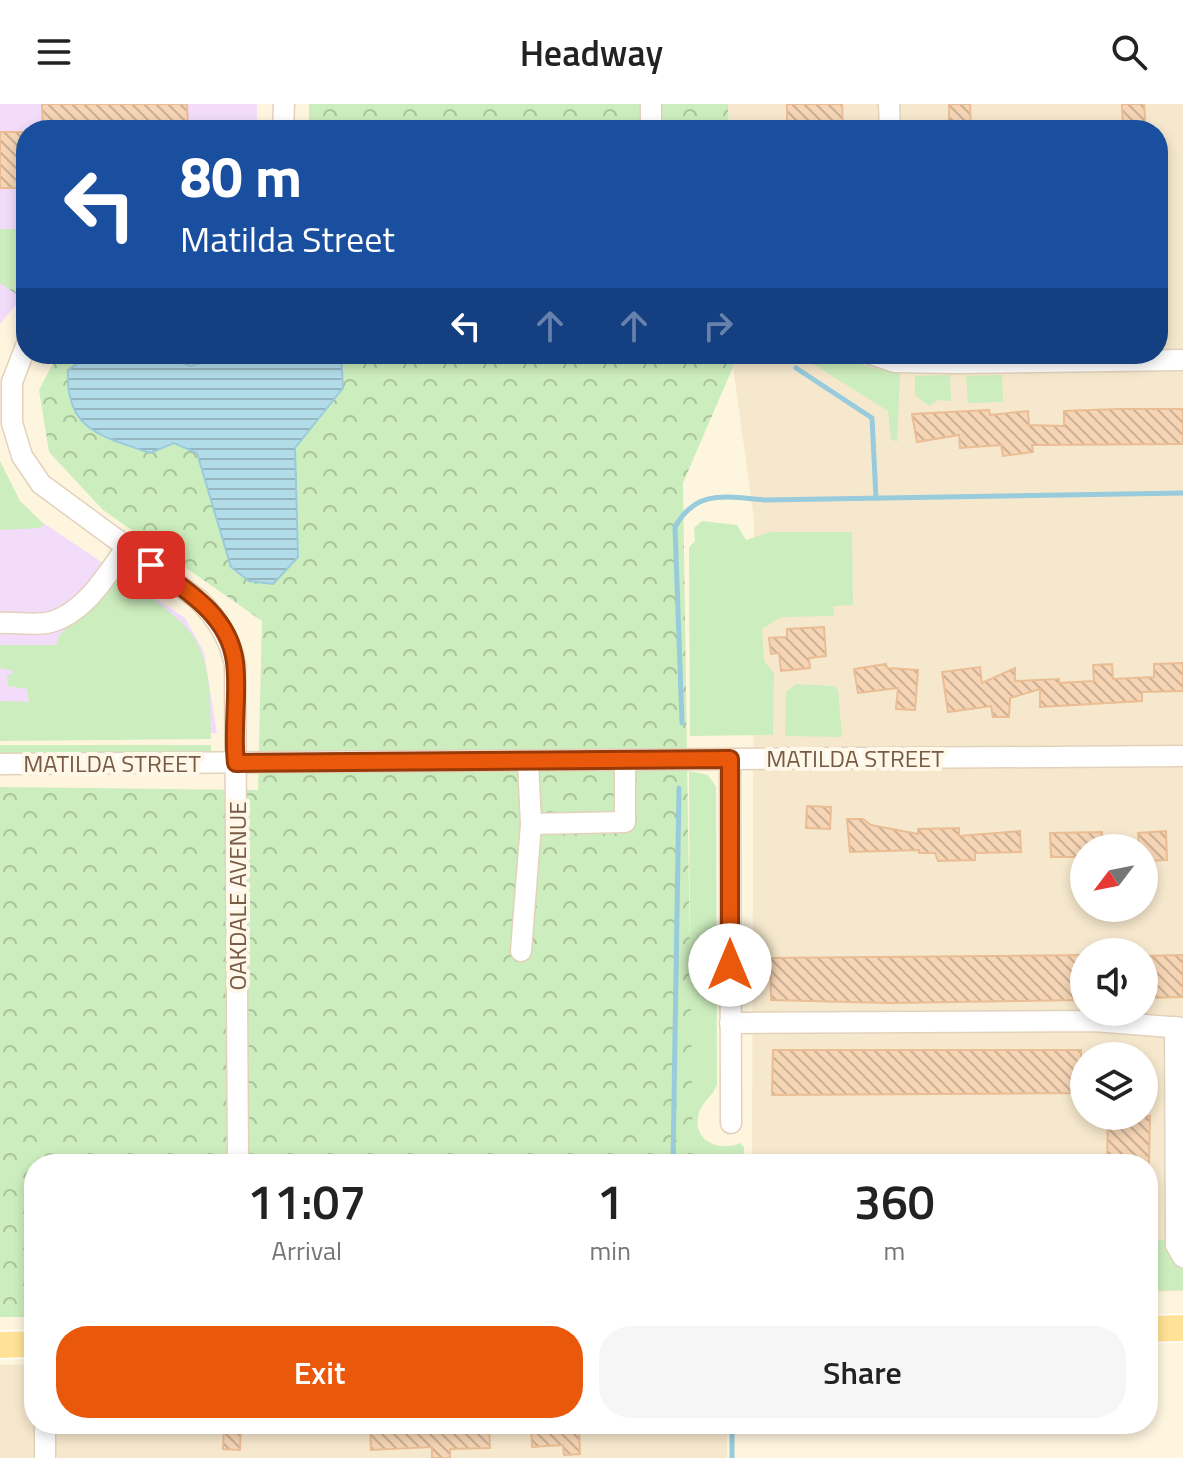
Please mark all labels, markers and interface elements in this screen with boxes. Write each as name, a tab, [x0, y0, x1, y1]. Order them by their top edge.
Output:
text: Headway	[520, 25, 663, 80]
icon: menu	[32, 30, 76, 74]
icon: search	[1107, 30, 1151, 74]
text: 80 m	[180, 134, 302, 219]
icon: left	[48, 152, 152, 256]
text: Matilda Street	[180, 211, 395, 266]
icon: left	[444, 304, 488, 348]
icon: ahead	[528, 304, 572, 348]
icon: ahead	[612, 304, 656, 348]
icon: right	[696, 304, 740, 348]
pin	[117, 531, 185, 599]
icon: arrive	[129, 543, 173, 587]
street label: MATILDA STREET	[766, 740, 944, 776]
street label: MATILDA STREET	[23, 745, 201, 781]
street label: OAKDALE AVENUE	[219, 802, 255, 990]
north arrow	[1070, 834, 1158, 922]
map controls	[1070, 834, 1158, 1130]
position arrow	[688, 923, 772, 1007]
button: sound	[1070, 938, 1158, 1026]
button: layers	[1070, 1042, 1158, 1130]
text: 11:07	[247, 1165, 366, 1238]
text: 1	[597, 1165, 624, 1238]
text: 360	[854, 1165, 935, 1238]
text: Arrival	[271, 1231, 342, 1270]
text: min	[589, 1231, 631, 1270]
text: m	[884, 1231, 905, 1270]
button: Exit	[56, 1326, 583, 1418]
button: Share	[599, 1326, 1126, 1418]

